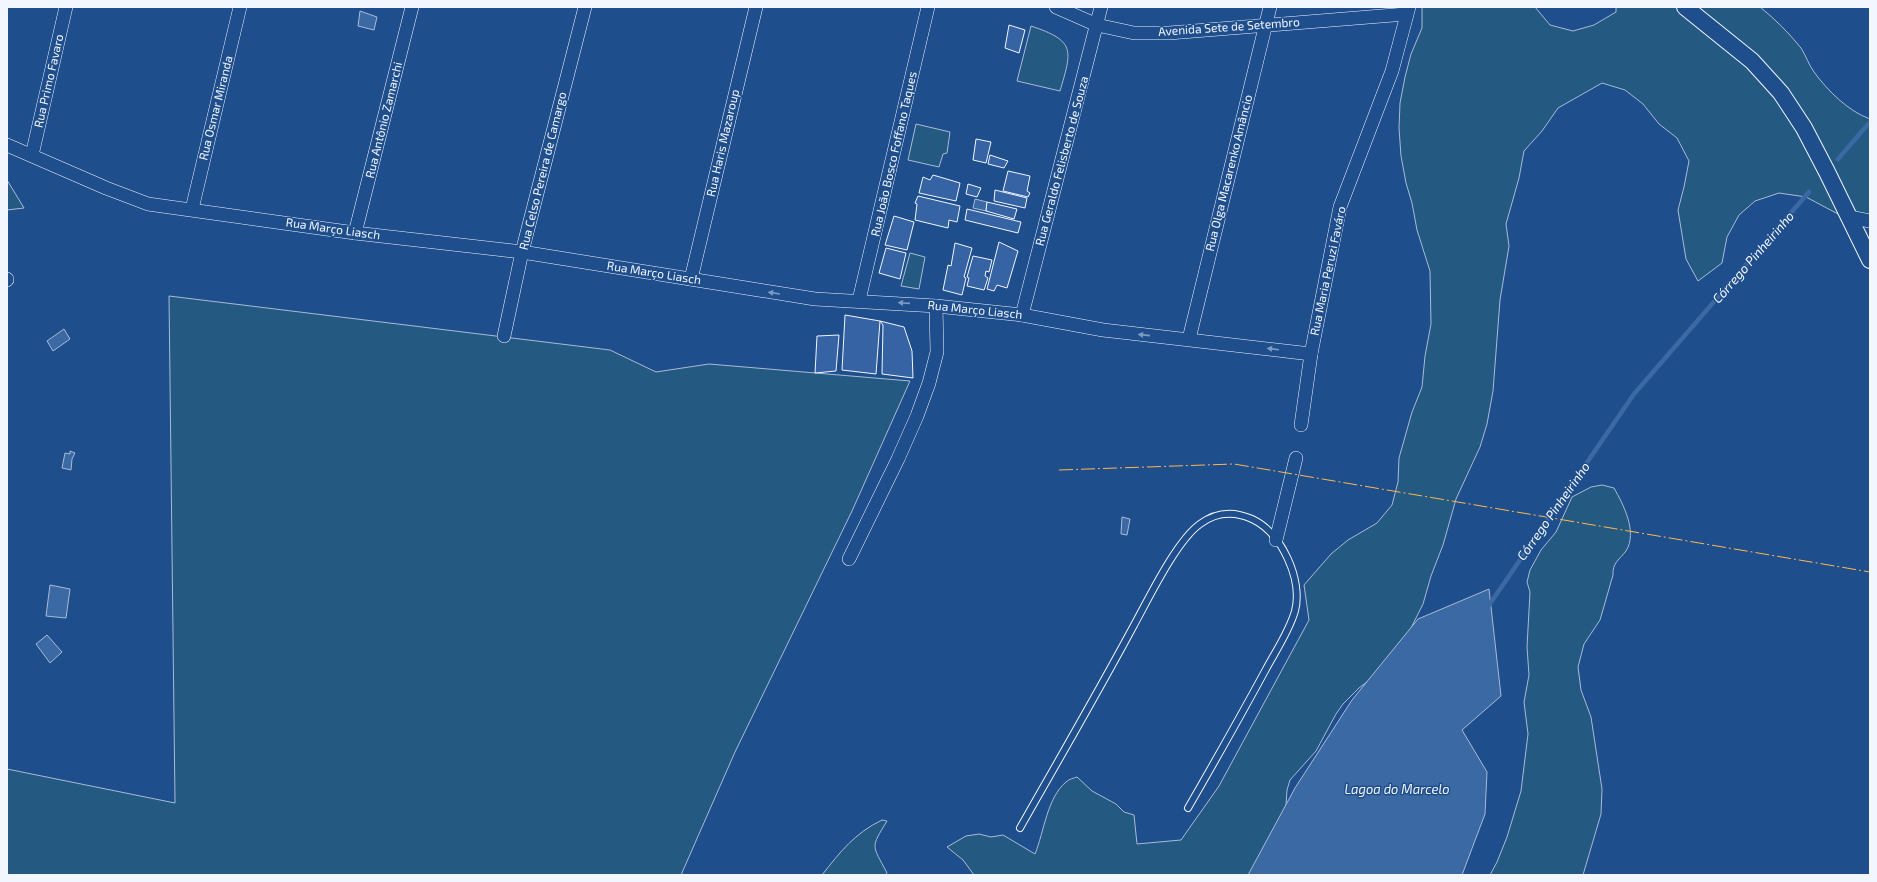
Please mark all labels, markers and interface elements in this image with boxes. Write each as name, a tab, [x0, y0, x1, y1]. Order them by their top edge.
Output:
street label: Avenida Sete de Setembro	[1158, 14, 1300, 38]
street label: Rua Primo Favaro	[30, 32, 66, 129]
street label: Rua Osmar Miranda	[195, 54, 235, 162]
street label: Rua Antônio Zamarchi	[362, 60, 404, 179]
street label: Rua João Bosco Foffano Taques	[867, 70, 919, 238]
street label: Rua Geraldo Felisberto de Souza	[1032, 74, 1091, 247]
street label: Rua Haris Mazaroup	[703, 88, 741, 198]
street label: Rua Celso Pereira de Camargo	[516, 90, 568, 251]
street label: Rua Olga Macarenko Amâncio	[1202, 93, 1254, 253]
street label: Rua Maria Peruzi Faváro	[1306, 205, 1348, 337]
water label: Córrego Pinheirinho	[1709, 208, 1797, 306]
street label: Rua Março Liasch	[285, 214, 381, 243]
street label: Rua Março Liasch	[606, 258, 702, 287]
one-way arrow	[768, 290, 781, 296]
street label: Rua Março Liasch	[927, 297, 1023, 322]
one-way arrow	[898, 300, 910, 307]
one-way arrow	[1138, 332, 1150, 338]
one-way arrow	[1267, 346, 1279, 352]
water label: Córrego Pinheirinho	[1513, 459, 1593, 563]
water label: Lagoa do Marcelo	[1344, 781, 1450, 797]

